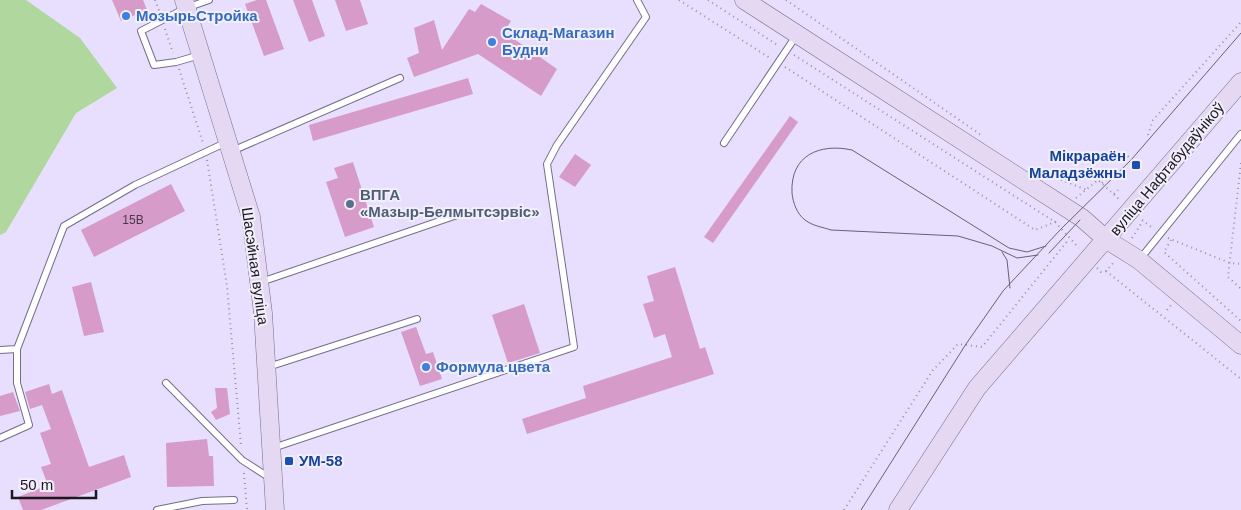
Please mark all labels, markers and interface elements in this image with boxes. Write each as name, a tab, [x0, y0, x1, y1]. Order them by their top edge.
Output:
place label: МозырьСтройка	[136, 7, 258, 24]
marker: МозырьСтройка	[120, 10, 132, 22]
place label: Склад-Магазин Будни	[502, 24, 614, 58]
marker: Склад-Магазин Будни	[486, 36, 498, 48]
street label: вуліца Нафтабудаўнікоў	[1106, 98, 1228, 239]
place label: Мікрараён Маладзёжны	[1029, 147, 1126, 181]
marker: Мікрараён Маладзёжны	[1130, 159, 1142, 171]
place label: ВПГА «Мазыр-Белмытсэрвіс»	[360, 186, 540, 220]
marker: ВПГА «Мазыр-Белмытсэрвіс»	[344, 198, 356, 210]
street label: Шасэйная вуліца	[239, 206, 272, 326]
house number: 15В	[122, 213, 144, 227]
place label: Формула цвета	[436, 358, 551, 375]
marker: Формула цвета	[420, 361, 432, 373]
place label: УМ-58	[299, 452, 343, 469]
marker: УМ-58	[283, 455, 295, 467]
scale bar	[12, 468, 96, 500]
text: 50 m	[20, 476, 53, 493]

